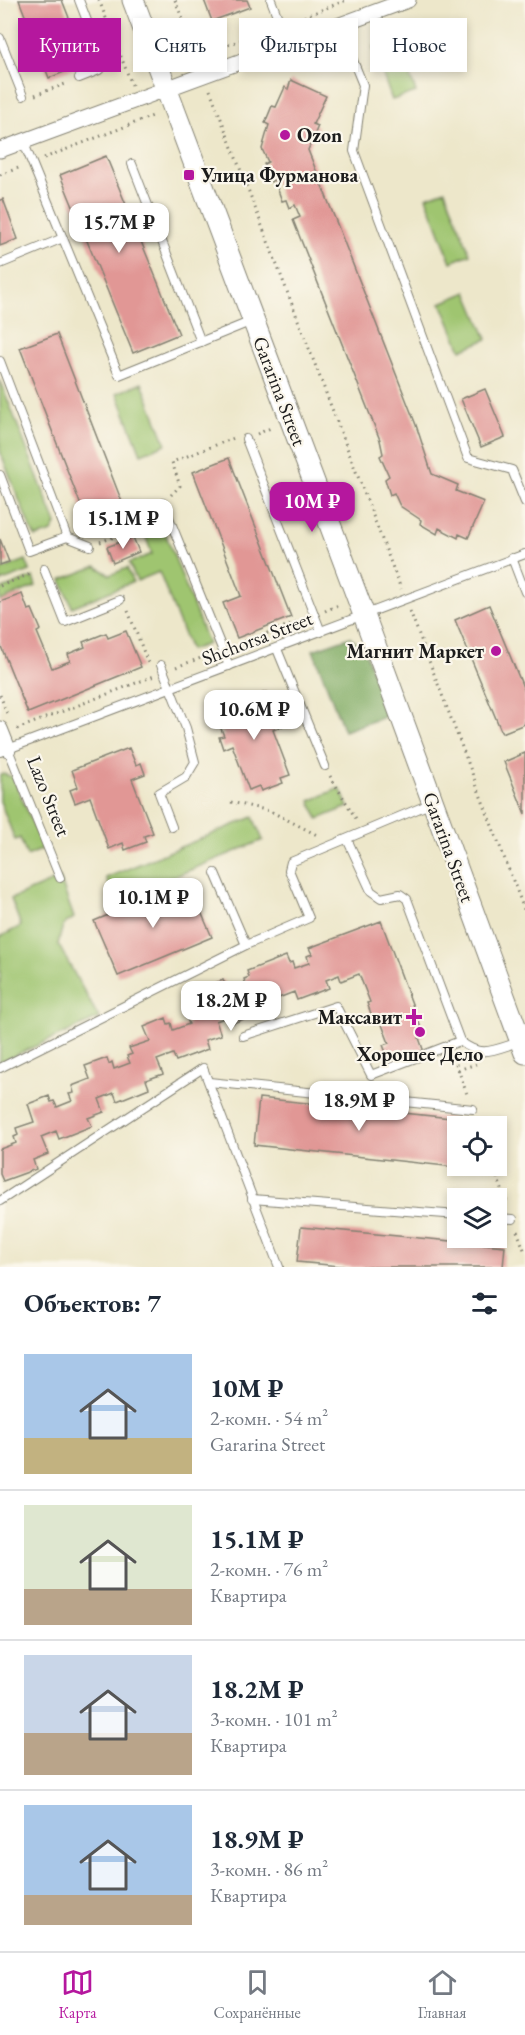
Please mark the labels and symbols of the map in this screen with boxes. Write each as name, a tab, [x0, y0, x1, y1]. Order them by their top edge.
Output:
place label: Ozon	[297, 122, 342, 148]
marker: Ozon	[278, 128, 292, 142]
place label: Улица Фурманова	[200, 162, 359, 188]
marker: Улица Фурманова	[182, 168, 196, 182]
pin: 15.7M ₽	[64, 203, 174, 254]
street label: Gararina Street	[247, 333, 313, 450]
pin: 10M ₽	[270, 482, 354, 533]
pin: 15.1M ₽	[68, 499, 178, 550]
street label: Shchorsa Street	[198, 605, 317, 671]
place label: Магнит Маркет	[347, 638, 484, 664]
marker: Магнит Маркет	[489, 644, 503, 658]
pin: 10.6M ₽	[199, 690, 309, 741]
street label: Lazo Street	[21, 752, 77, 841]
street label: Gararina Street	[417, 788, 481, 906]
pin: 10.1M ₽	[98, 878, 208, 929]
pin: 18.2M ₽	[176, 981, 286, 1032]
place label: Максавит	[317, 1004, 402, 1030]
marker: Максавит	[407, 1010, 421, 1024]
marker: Хорошее Дело	[413, 1025, 427, 1039]
place label: Хорошее Дело	[356, 1041, 483, 1067]
pin: 18.9M ₽	[304, 1081, 414, 1132]

